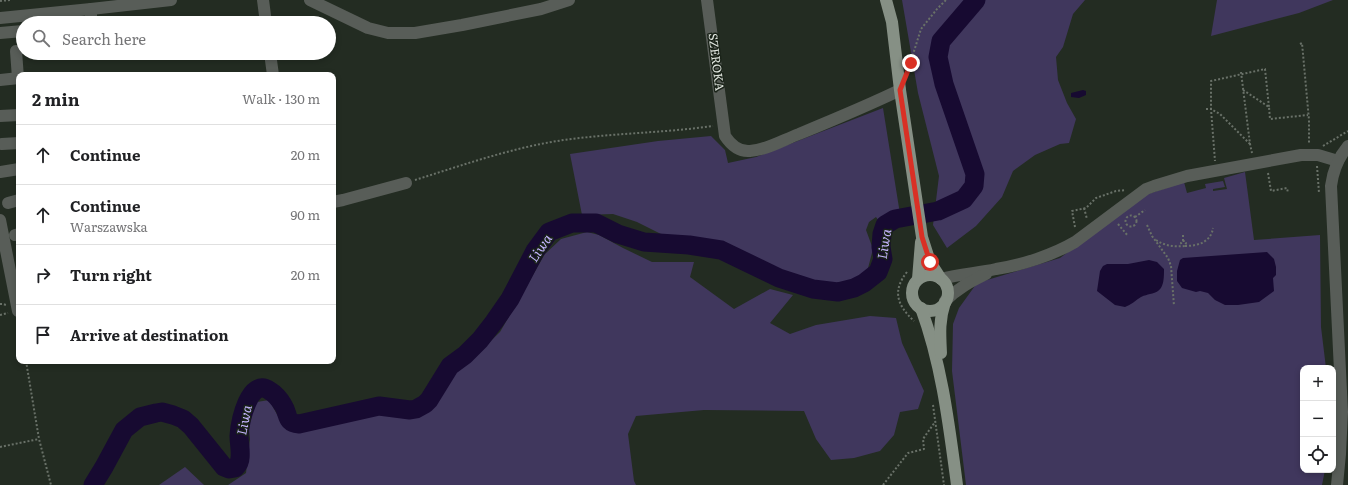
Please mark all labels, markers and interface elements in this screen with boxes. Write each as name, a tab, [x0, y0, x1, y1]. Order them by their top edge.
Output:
search box	[16, 16, 336, 60]
icon: search	[30, 27, 52, 49]
text: Search here	[62, 27, 146, 50]
street label: SZEROKA	[705, 32, 729, 92]
route end	[902, 54, 920, 72]
text: 2 min	[32, 86, 80, 111]
text: Walk · 130 m	[242, 89, 320, 108]
text: Continue	[70, 143, 140, 166]
icon: ahead	[32, 144, 54, 166]
text: 20 m	[291, 145, 320, 164]
text: Continue	[70, 194, 140, 217]
icon: ahead	[32, 204, 54, 226]
text: 90 m	[290, 205, 320, 224]
text: Warszawska	[70, 217, 148, 236]
water label: Liwa	[872, 227, 895, 260]
water label: Liwa	[523, 229, 556, 266]
route start	[921, 253, 939, 271]
text: Turn right	[70, 263, 152, 286]
icon: right	[32, 264, 54, 286]
text: 20 m	[291, 265, 320, 284]
text: Arrive at destination	[70, 323, 229, 346]
icon: arrive	[32, 324, 54, 346]
map controls	[1300, 365, 1336, 473]
button: +	[1300, 365, 1336, 401]
button: −	[1300, 401, 1336, 437]
water label: Liwa	[231, 403, 256, 437]
button: locate	[1300, 437, 1336, 473]

